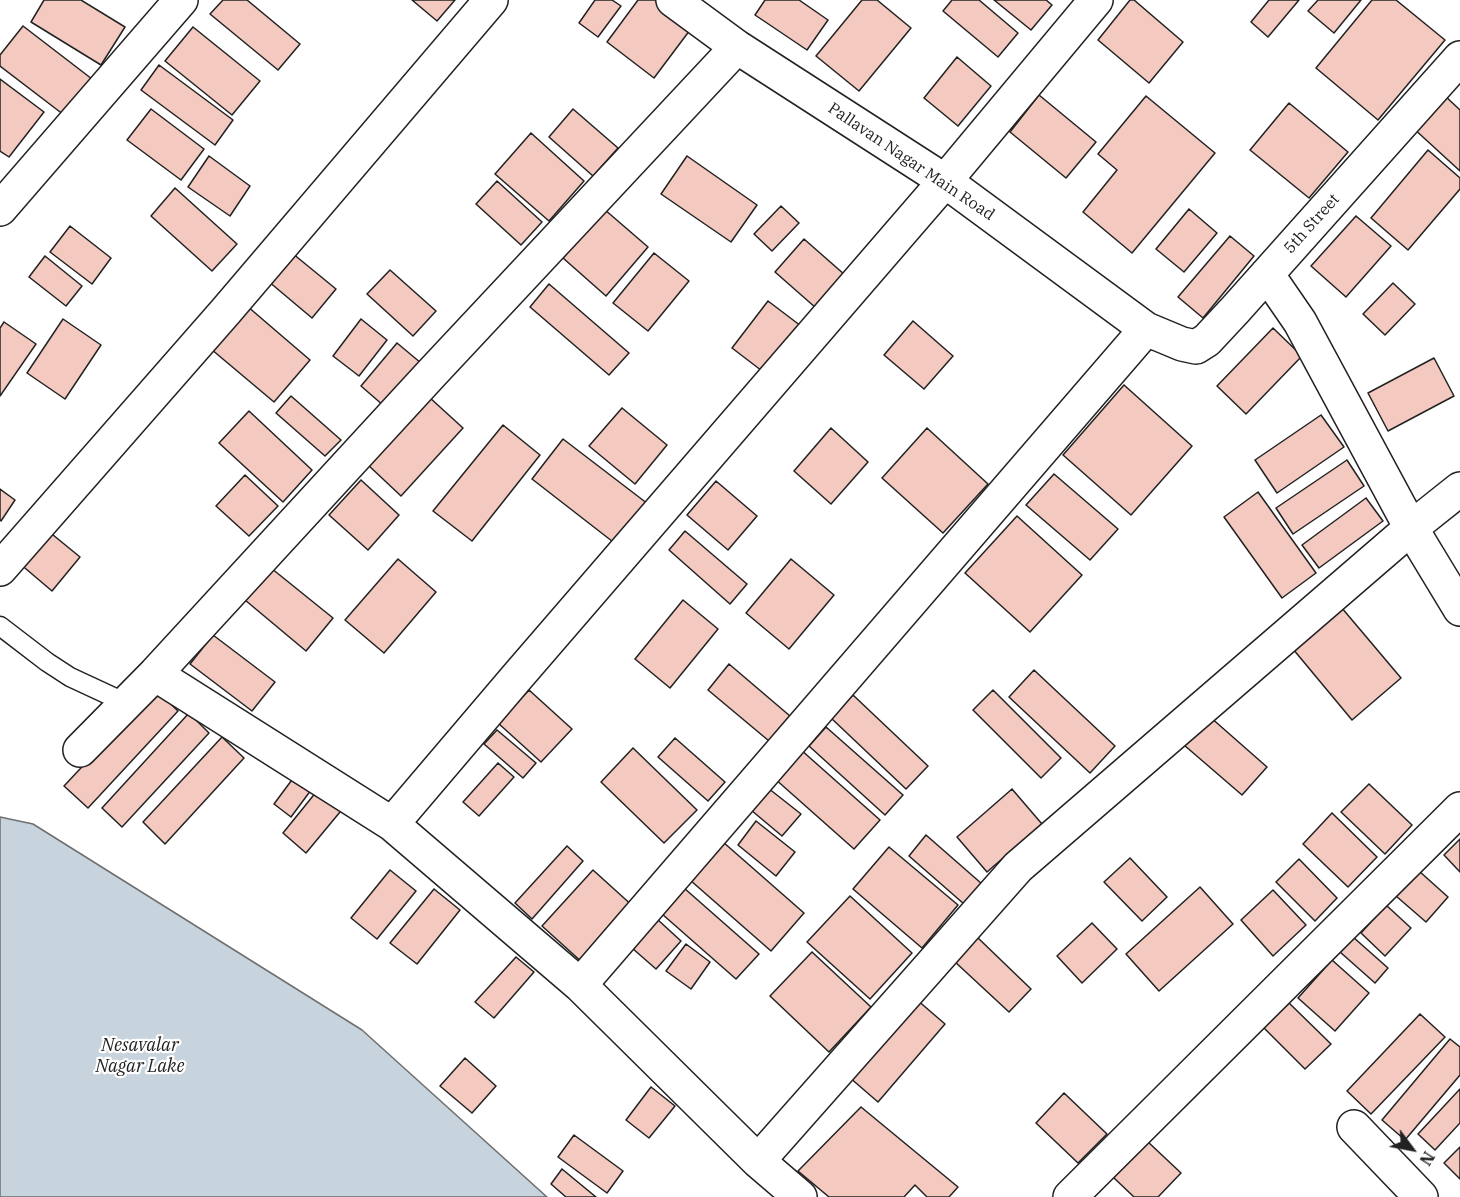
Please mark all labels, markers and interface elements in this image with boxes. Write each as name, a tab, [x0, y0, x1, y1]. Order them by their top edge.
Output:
street label: Pallavan Nagar Main Road	[824, 99, 998, 225]
street label: 5th Street	[1280, 190, 1344, 258]
water label: Nesavalar Nagar Lake	[95, 1035, 185, 1078]
north arrow	[1382, 1119, 1442, 1179]
text: N	[1415, 1148, 1439, 1169]

